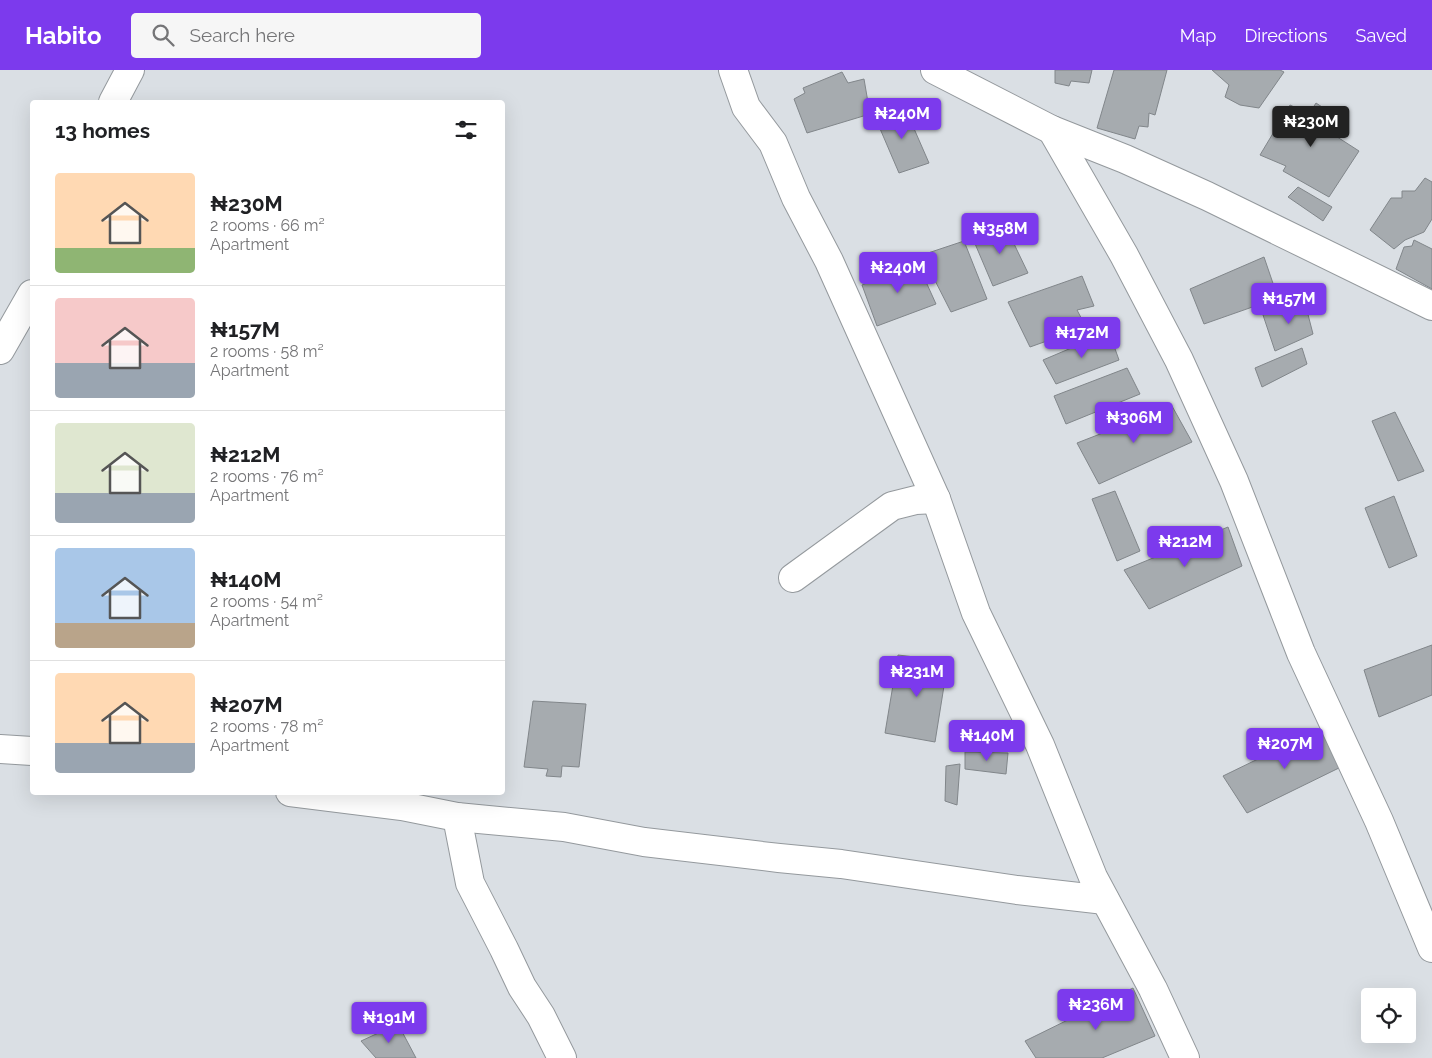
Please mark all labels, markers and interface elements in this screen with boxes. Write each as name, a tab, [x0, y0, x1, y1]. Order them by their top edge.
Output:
search box	[131, 13, 481, 58]
text: Habito	[25, 21, 101, 50]
icon: search	[149, 21, 177, 49]
text: Search here	[189, 24, 295, 46]
text: Map	[1180, 25, 1216, 46]
text: Directions	[1244, 25, 1328, 46]
text: Saved	[1356, 25, 1407, 46]
pin: ₦240M	[867, 98, 937, 140]
text: ₦240M	[874, 104, 930, 123]
pin: ₦230M	[1276, 106, 1346, 148]
text: ₦230M	[1283, 112, 1339, 131]
icon: filters	[452, 116, 480, 144]
text: 13 homes	[55, 118, 150, 143]
text: ₦230M	[210, 191, 283, 216]
icon: home	[95, 193, 155, 253]
pin: ₦358M	[965, 212, 1035, 255]
text: 2 rooms · 66 m²	[210, 216, 325, 235]
text: ₦358M	[972, 219, 1028, 238]
text: Apartment	[210, 235, 289, 254]
pin: ₦240M	[863, 252, 933, 294]
text: ₦240M	[870, 258, 926, 277]
pin: ₦157M	[1254, 282, 1324, 325]
text: ₦157M	[1262, 289, 1316, 308]
pin: ₦172M	[1047, 316, 1117, 359]
text: ₦157M	[210, 317, 280, 342]
icon: home	[95, 318, 155, 378]
text: ₦172M	[1055, 323, 1109, 342]
text: 2 rooms · 58 m²	[210, 342, 324, 361]
text: Apartment	[210, 361, 289, 380]
pin: ₦306M	[1099, 402, 1169, 444]
text: ₦306M	[1106, 408, 1162, 427]
text: ₦212M	[210, 442, 280, 467]
icon: home	[95, 443, 155, 503]
text: 2 rooms · 76 m²	[210, 467, 324, 486]
text: Apartment	[210, 486, 289, 505]
pin: ₦212M	[1150, 526, 1220, 568]
text: ₦212M	[1158, 532, 1212, 551]
text: ₦140M	[210, 567, 282, 592]
icon: home	[95, 568, 155, 628]
text: 2 rooms · 54 m²	[210, 592, 323, 611]
text: Apartment	[210, 611, 289, 630]
pin: ₦231M	[882, 656, 952, 698]
text: ₦231M	[890, 662, 944, 681]
text: ₦207M	[210, 692, 283, 717]
icon: home	[95, 693, 155, 753]
text: 2 rooms · 78 m²	[210, 717, 323, 736]
pin: ₦140M	[952, 720, 1022, 762]
text: ₦140M	[960, 726, 1014, 745]
pin: ₦207M	[1250, 728, 1320, 770]
text: ₦207M	[1257, 734, 1313, 753]
text: Apartment	[210, 736, 289, 755]
pin: ₦236M	[1061, 988, 1131, 1031]
map controls	[1361, 988, 1416, 1043]
button: locate	[1361, 988, 1416, 1043]
text: ₦236M	[1068, 995, 1124, 1014]
pin: ₦191M	[354, 1002, 424, 1044]
text: ₦191M	[363, 1008, 415, 1027]

